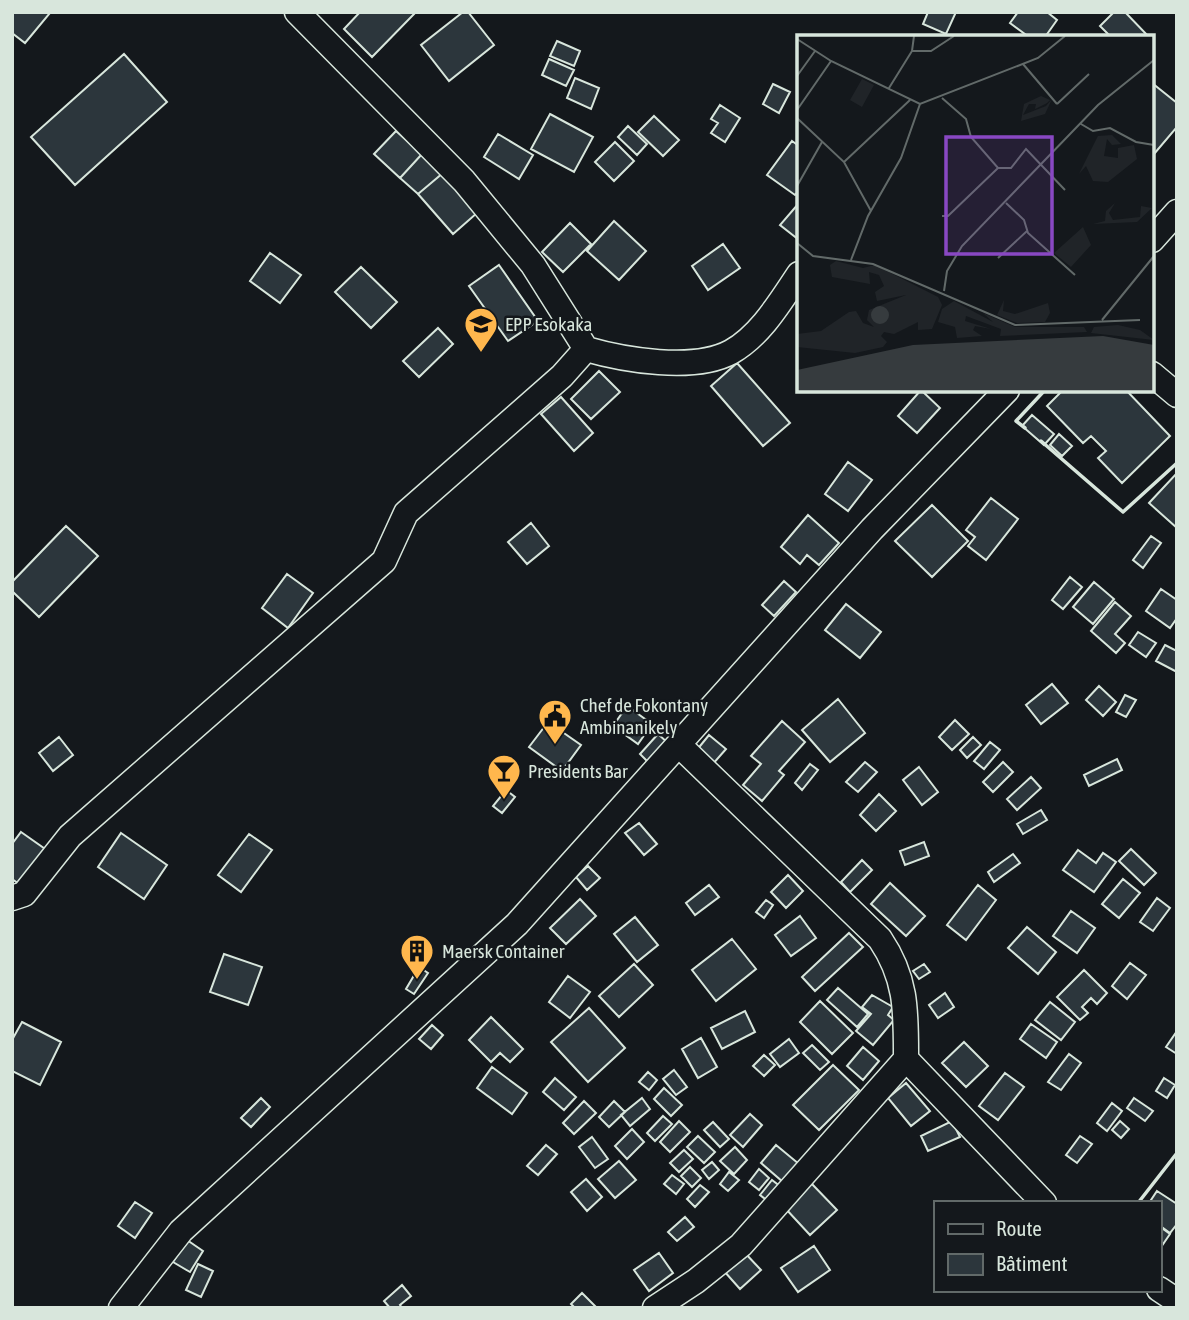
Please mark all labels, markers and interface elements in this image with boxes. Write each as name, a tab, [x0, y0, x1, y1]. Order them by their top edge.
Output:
inset map	[797, 35, 1154, 392]
school or university icon: EPP Esokaka	[462, 305, 500, 354]
place label: EPP Esokaka	[505, 313, 592, 335]
place label: Chef de Fokontany Ambinanikely	[580, 694, 708, 738]
public building icon: Chef de Fokontany Ambinanikely	[536, 697, 574, 746]
bar icon: Presidents Bar	[485, 752, 523, 801]
place label: Presidents Bar	[528, 760, 628, 782]
building icon: Maersk Container	[398, 932, 436, 981]
place label: Maersk Container	[442, 940, 565, 962]
legend	[934, 1201, 1161, 1292]
text: Route	[996, 1216, 1042, 1240]
text: Bâtiment	[996, 1251, 1067, 1275]

